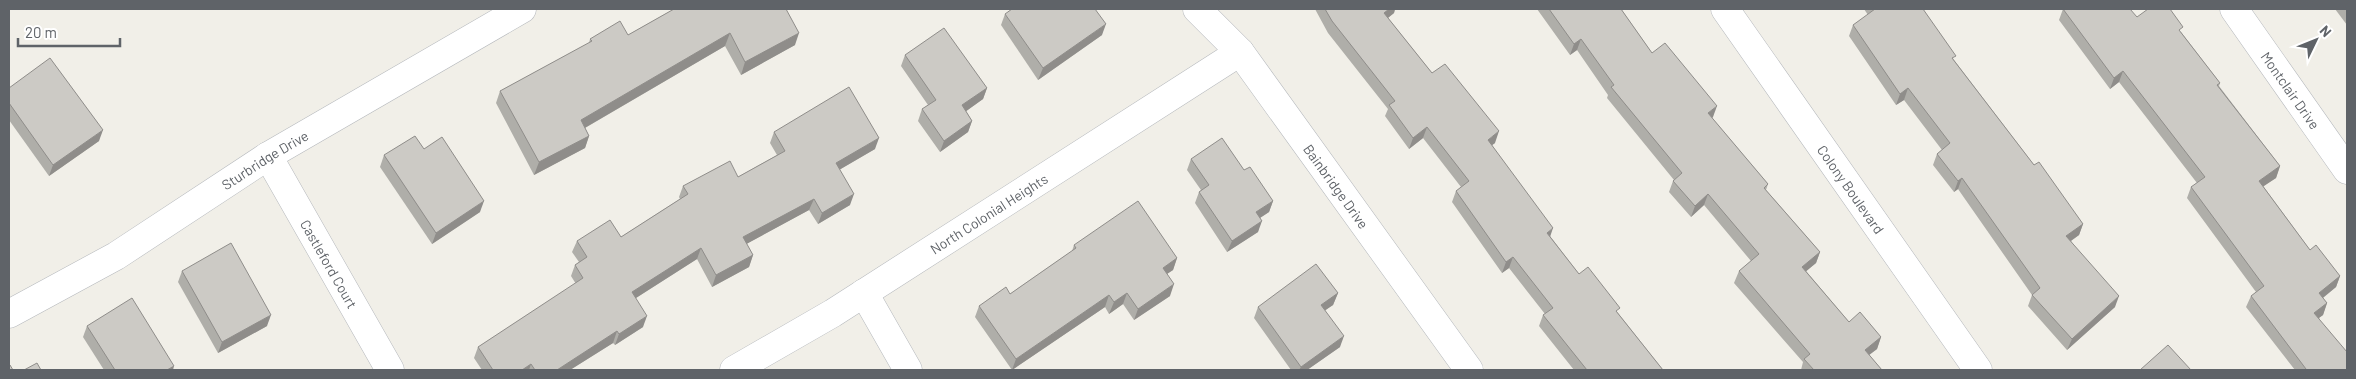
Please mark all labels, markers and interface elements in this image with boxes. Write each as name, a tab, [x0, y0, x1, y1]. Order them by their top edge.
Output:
scale bar	[18, 15, 120, 47]
north arrow	[2291, 15, 2341, 65]
text: N	[2316, 22, 2335, 40]
text: 20 m	[25, 23, 57, 41]
street label: Montclair Drive	[2258, 48, 2324, 132]
street label: Sturbridge Drive	[218, 126, 311, 193]
street label: Bainbridge Drive	[1300, 141, 1373, 232]
street label: Colony Boulevard	[1814, 141, 1888, 237]
street label: North Colonial Heights	[927, 169, 1051, 257]
street label: Castleford Court	[297, 216, 361, 311]

